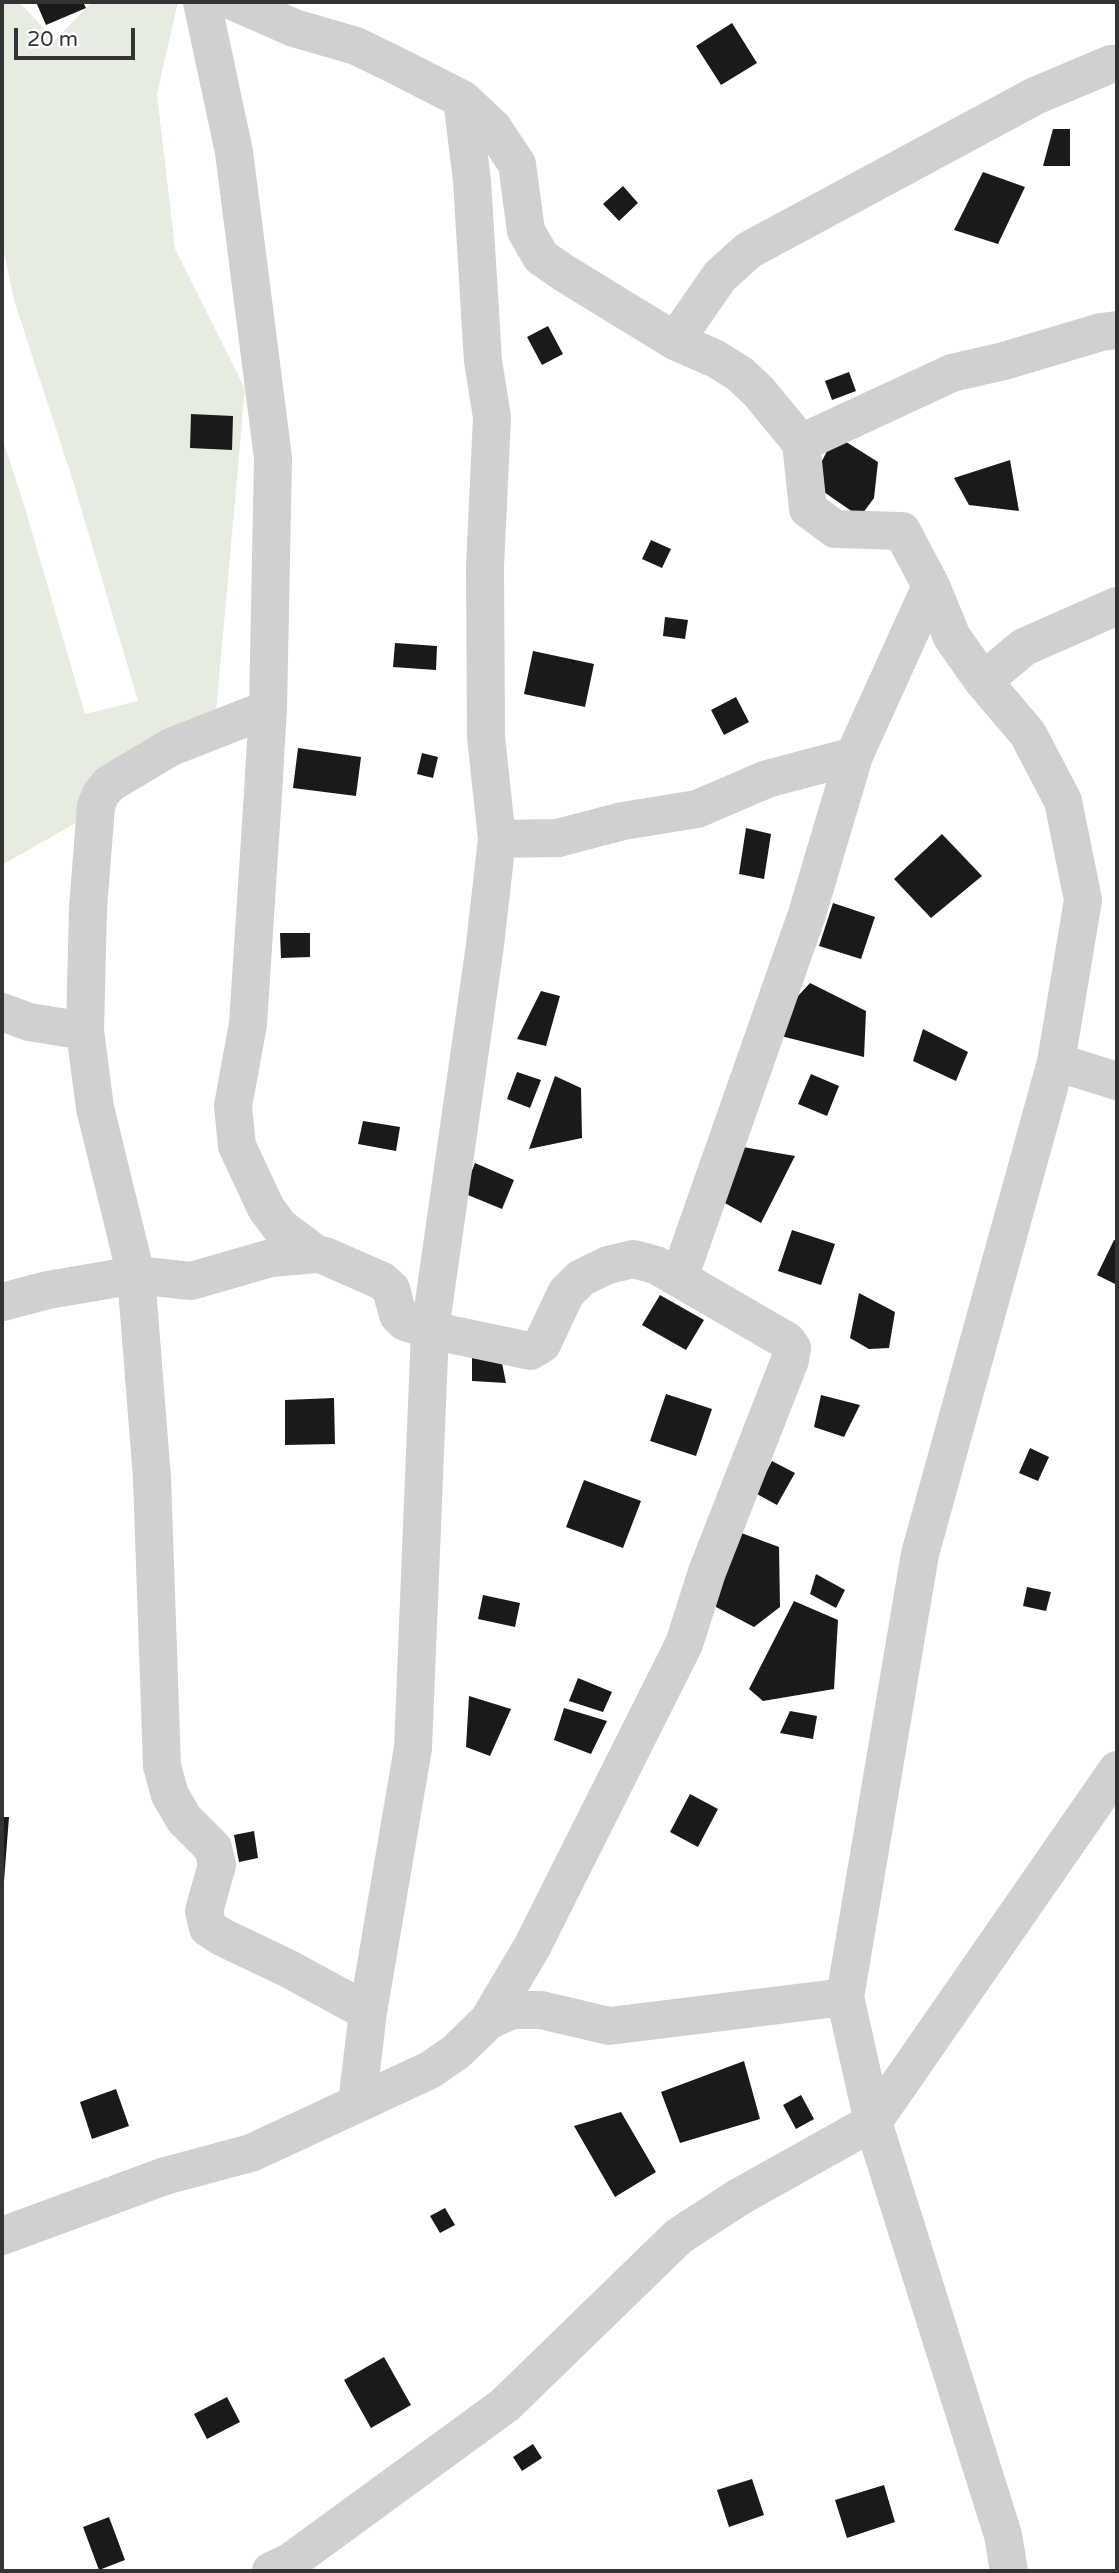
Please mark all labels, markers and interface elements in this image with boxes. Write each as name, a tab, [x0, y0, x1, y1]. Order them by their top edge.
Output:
scale bar	[18, 14, 138, 58]
text: 20 m	[27, 27, 78, 52]

